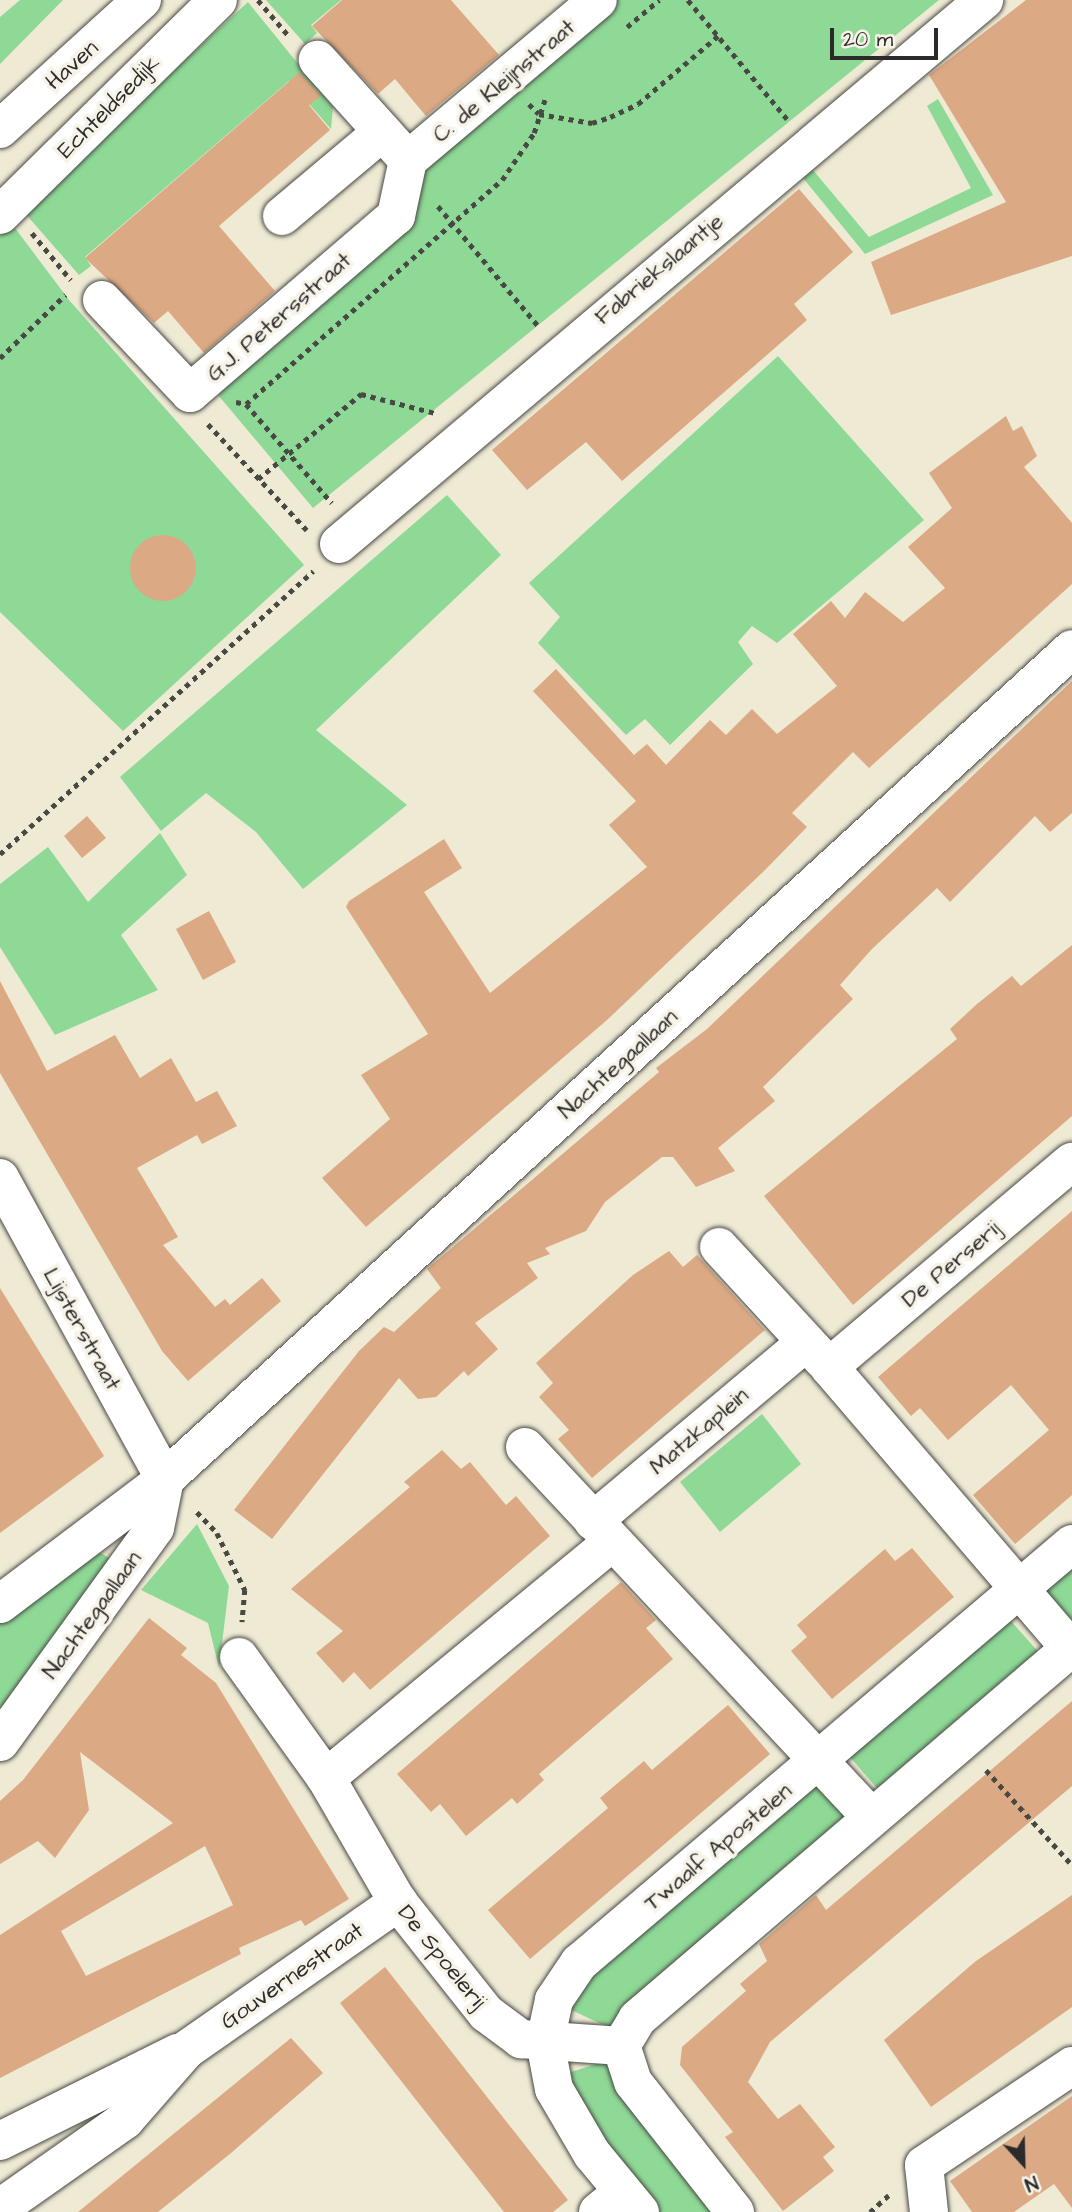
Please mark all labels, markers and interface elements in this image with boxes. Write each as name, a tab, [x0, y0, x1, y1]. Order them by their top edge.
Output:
street label: C. de Kleijnstraat	[427, 13, 581, 149]
scale bar	[834, 14, 942, 58]
text: 20 m	[843, 25, 893, 54]
street label: Haven	[40, 34, 104, 96]
street label: Echteldsedijk	[52, 50, 166, 164]
street label: Fabriekslaantje	[589, 207, 729, 331]
street label: G.J. Petersstraat	[201, 247, 357, 387]
street label: Nachtegaallaan	[553, 1003, 683, 1125]
street label: De Perserij	[896, 1215, 1006, 1313]
street label: Lijsterstraat	[37, 1263, 127, 1395]
street label: Matzkaplein	[644, 1382, 754, 1480]
street label: Nachtegaallaan	[36, 1546, 148, 1684]
street label: Twaalf Apostelen	[639, 1777, 797, 1917]
street label: De Spoelerij	[392, 1899, 492, 2015]
street label: Gouvernestraat	[215, 1917, 369, 2035]
north arrow	[988, 2128, 1058, 2198]
text: N	[1020, 2168, 1042, 2198]

